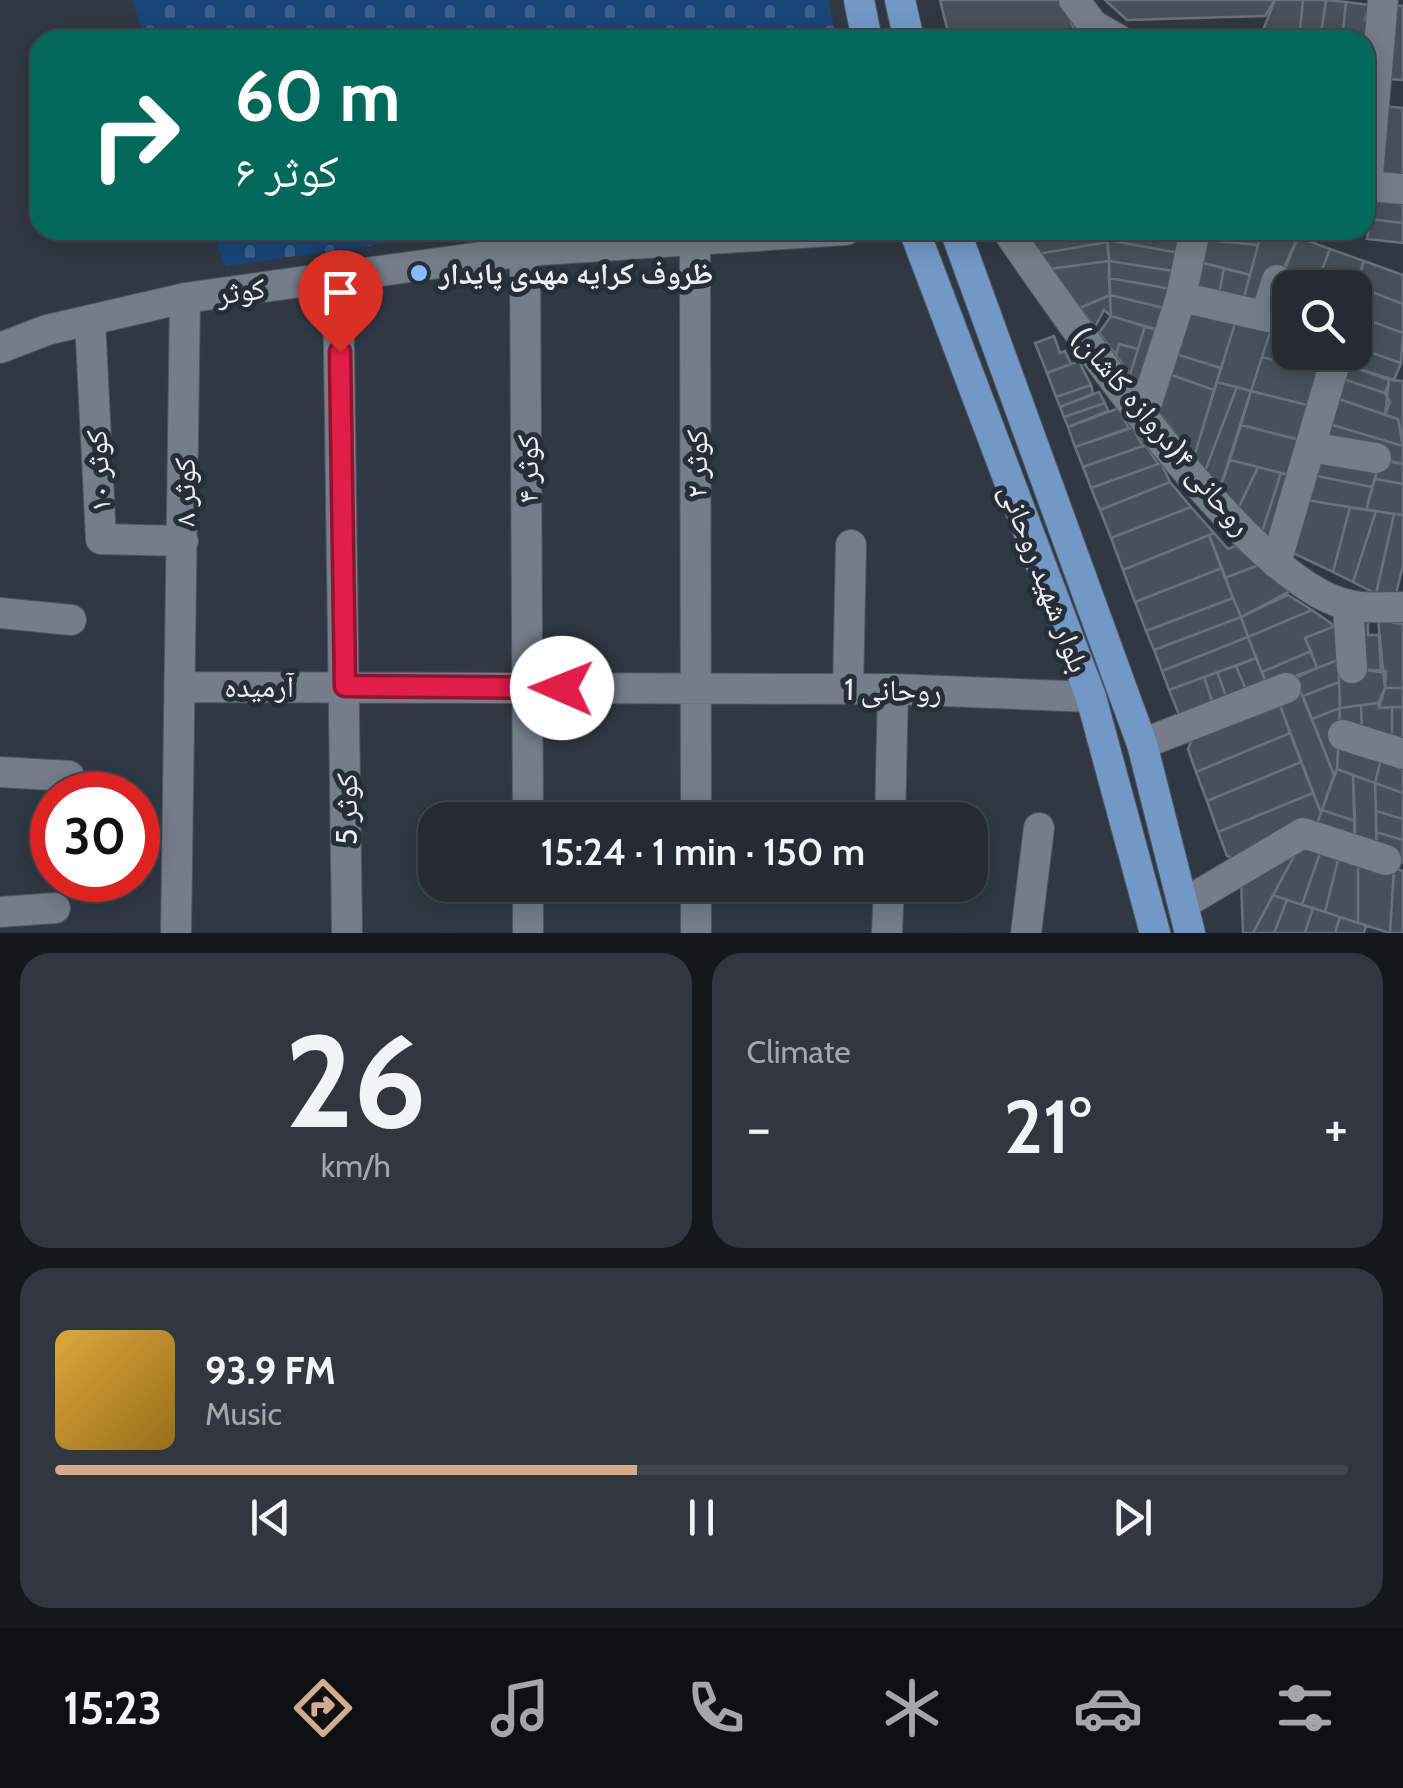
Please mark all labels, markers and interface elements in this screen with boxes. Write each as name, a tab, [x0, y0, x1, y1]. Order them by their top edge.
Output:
text: 60 m	[235, 53, 400, 139]
icon: right	[70, 70, 200, 200]
text: کوثر ۶	[235, 144, 339, 198]
pin	[298, 250, 383, 353]
place label: ظروف کرایه مهدی پایدار	[437, 255, 714, 292]
marker: ظروف کرایه مهدی پایدار	[408, 262, 430, 284]
icon: arrive	[313, 265, 368, 320]
street label: کوثر	[213, 269, 268, 313]
map controls	[1272, 270, 1372, 370]
button: search	[1272, 270, 1372, 370]
street label: روحانی ۴(دروازه کاشان)	[1064, 319, 1260, 543]
street label: کوثر ۱۰	[77, 429, 119, 513]
street label: کوثر ۲	[678, 429, 715, 499]
street label: کوثر ۴	[509, 434, 546, 504]
street label: کوثر ۸	[166, 457, 203, 527]
street label: بلوار شهید روحانی	[992, 478, 1098, 678]
position arrow	[510, 636, 614, 740]
street label: آرمیده	[224, 668, 295, 705]
street label: روحانی 1	[844, 671, 942, 709]
speed limit sign: 30	[30, 772, 160, 902]
street label: کوثر 5	[328, 773, 365, 845]
text: 15:24 · 1 min · 150 m	[541, 828, 865, 875]
text: 26	[285, 1002, 427, 1160]
text: Climate	[747, 1032, 851, 1071]
text: 21°	[1003, 1081, 1091, 1172]
text: −	[747, 1094, 771, 1161]
text: +	[1324, 1094, 1348, 1161]
text: km/h	[321, 1146, 391, 1185]
text: 93.9 FM	[205, 1347, 336, 1394]
text: Music	[205, 1394, 282, 1433]
icon: previous	[243, 1490, 298, 1545]
icon: pause	[674, 1490, 729, 1545]
icon: next	[1105, 1490, 1160, 1545]
icon: directions	[288, 1673, 358, 1743]
icon: music	[485, 1673, 555, 1743]
icon: phone	[681, 1673, 751, 1743]
icon: climate	[877, 1673, 947, 1743]
icon: car	[1073, 1673, 1143, 1743]
icon: filters	[1270, 1673, 1340, 1743]
text: 15:23	[63, 1681, 162, 1735]

